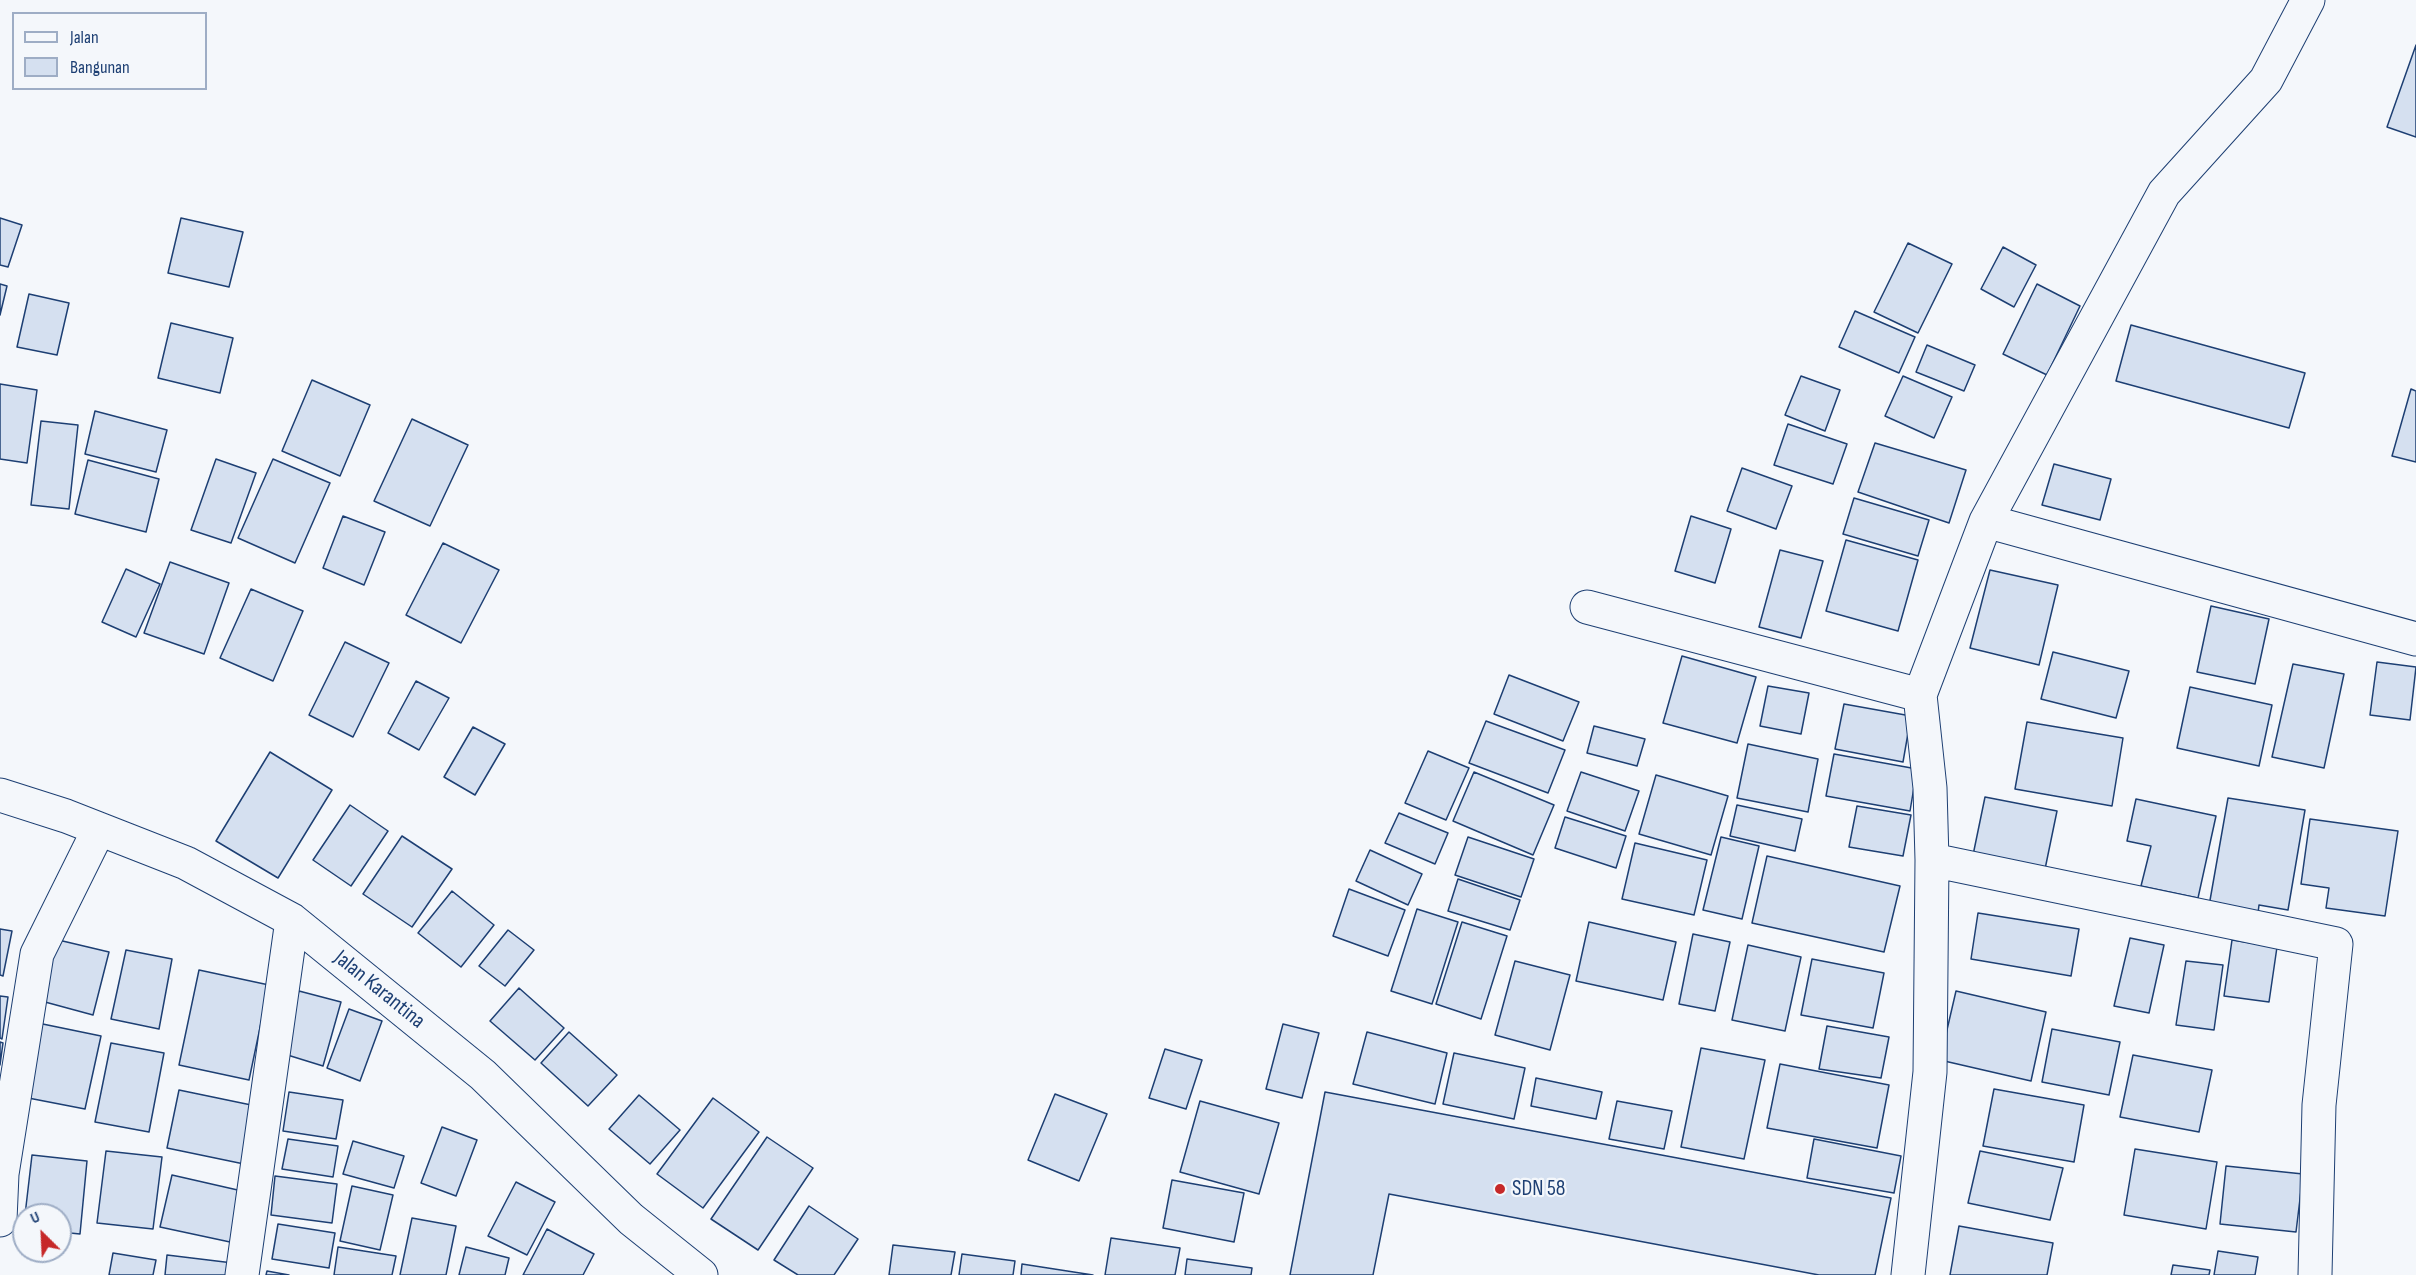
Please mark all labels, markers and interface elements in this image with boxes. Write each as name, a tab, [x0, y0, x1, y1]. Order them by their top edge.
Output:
legend	[12, 12, 207, 90]
text: Jalan	[70, 27, 99, 48]
text: Bangunan	[70, 57, 130, 78]
street label: Jalan Karantina	[328, 945, 430, 1035]
place label: SDN 58	[1512, 1176, 1565, 1202]
marker: SDN 58	[1493, 1182, 1507, 1196]
north arrow	[12, 1203, 72, 1263]
text: U	[28, 1208, 43, 1228]

